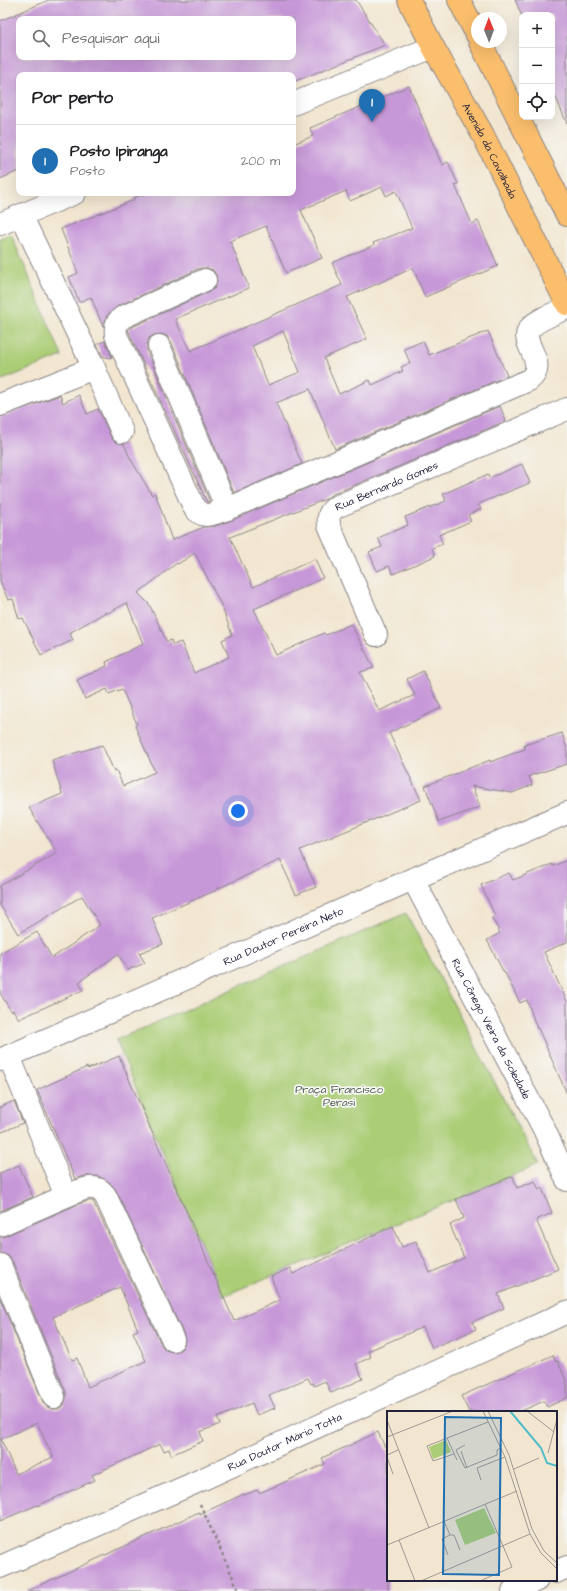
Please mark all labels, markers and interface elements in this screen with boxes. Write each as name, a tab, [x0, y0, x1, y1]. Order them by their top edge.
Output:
north arrow	[471, 12, 507, 48]
map controls	[519, 12, 555, 120]
button: +	[519, 12, 555, 48]
search box	[16, 16, 296, 60]
icon: search	[30, 27, 52, 49]
text: Pesquisar aqui	[62, 28, 159, 49]
button: −	[519, 48, 555, 84]
button: locate	[519, 84, 555, 120]
text: Por perto	[32, 86, 113, 110]
pin: 1	[359, 89, 385, 122]
street label: Avenida da Cavalhada	[458, 100, 521, 202]
text: Posto Ipiranga	[70, 141, 168, 162]
text: 1	[44, 152, 46, 170]
text: 200 m	[241, 152, 280, 170]
text: Posto	[70, 162, 105, 180]
street label: Rua Bernardo Gomes	[333, 457, 441, 515]
your location	[228, 801, 248, 821]
street label: Rua Doutor Pereira Neto	[221, 903, 346, 969]
street label: Rua Cônego Vieira da Soledade	[448, 956, 534, 1102]
park label: Praça Francisco Perasi	[295, 1082, 384, 1110]
street label: Rua Doutor Mário Totta	[225, 1409, 345, 1475]
inset map	[387, 1411, 557, 1581]

